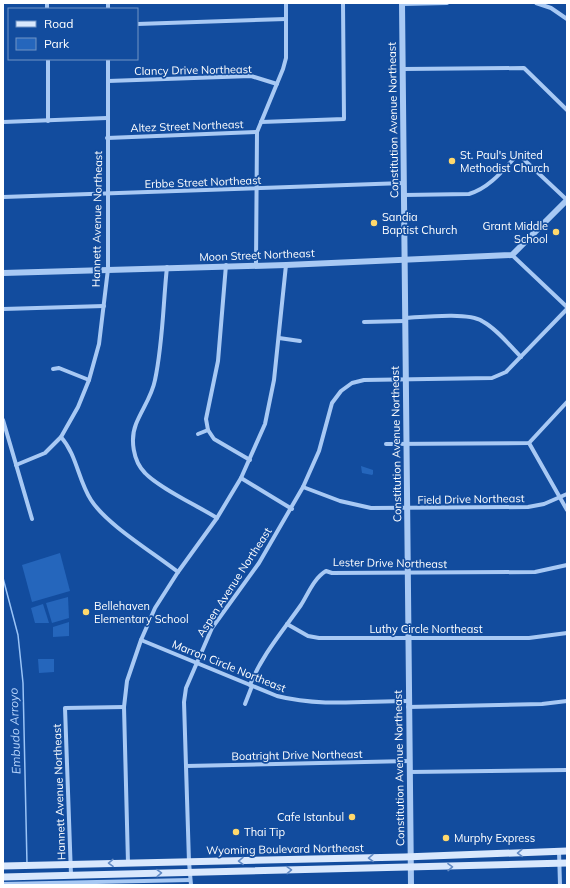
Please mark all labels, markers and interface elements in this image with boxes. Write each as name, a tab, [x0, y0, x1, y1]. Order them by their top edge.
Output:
legend	[8, 8, 138, 60]
text: Road	[44, 16, 73, 31]
text: Park	[44, 36, 70, 51]
street label: Constitution Avenue Northeast	[385, 42, 401, 198]
street label: Clancy Drive Northeast	[134, 62, 252, 78]
street label: Altez Street Northeast	[130, 117, 244, 135]
place label: St. Paul's United Methodist Church	[460, 148, 549, 175]
street label: Hannett Avenue Northeast	[89, 151, 105, 287]
marker: St. Paul's United Methodist Church	[447, 156, 457, 166]
street label: Erbbe Street Northeast	[144, 173, 262, 191]
place label: Sandia Baptist Church	[382, 210, 457, 237]
marker: Sandia Baptist Church	[369, 218, 379, 228]
place label: Grant Middle School	[482, 219, 548, 246]
marker: Grant Middle School	[551, 227, 561, 237]
street label: Moon Street Northeast	[199, 246, 315, 264]
street label: Constitution Avenue Northeast	[388, 366, 404, 522]
street label: Field Drive Northeast	[417, 491, 525, 507]
street label: Aspen Avenue Northeast	[193, 525, 275, 639]
street label: Lester Drive Northeast	[333, 555, 447, 571]
place label: Bellehaven Elementary School	[94, 599, 189, 626]
marker: Bellehaven Elementary School	[81, 607, 91, 617]
street label: Luthy Circle Northeast	[369, 622, 483, 636]
street label: Marron Circle Northeast	[170, 637, 288, 695]
water label: Embudo Arroyo	[5, 688, 24, 774]
street label: Constitution Avenue Northeast	[391, 690, 407, 846]
street label: Hannett Avenue Northeast	[50, 723, 68, 860]
street label: Boatright Drive Northeast	[231, 747, 363, 763]
place label: Cafe Istanbul	[277, 810, 344, 824]
marker: Cafe Istanbul	[347, 812, 357, 822]
place label: Thai Tip	[244, 825, 285, 839]
marker: Thai Tip	[231, 827, 241, 837]
place label: Murphy Express	[454, 831, 535, 845]
marker: Murphy Express	[441, 833, 451, 843]
street label: Wyoming Boulevard Northeast	[206, 841, 364, 857]
one-way arrow	[517, 849, 523, 858]
one-way arrow	[368, 854, 374, 862]
one-way arrow	[238, 857, 244, 865]
one-way arrow	[108, 859, 114, 867]
one-way arrow	[447, 863, 453, 871]
one-way arrow	[286, 866, 292, 874]
one-way arrow	[156, 869, 162, 877]

